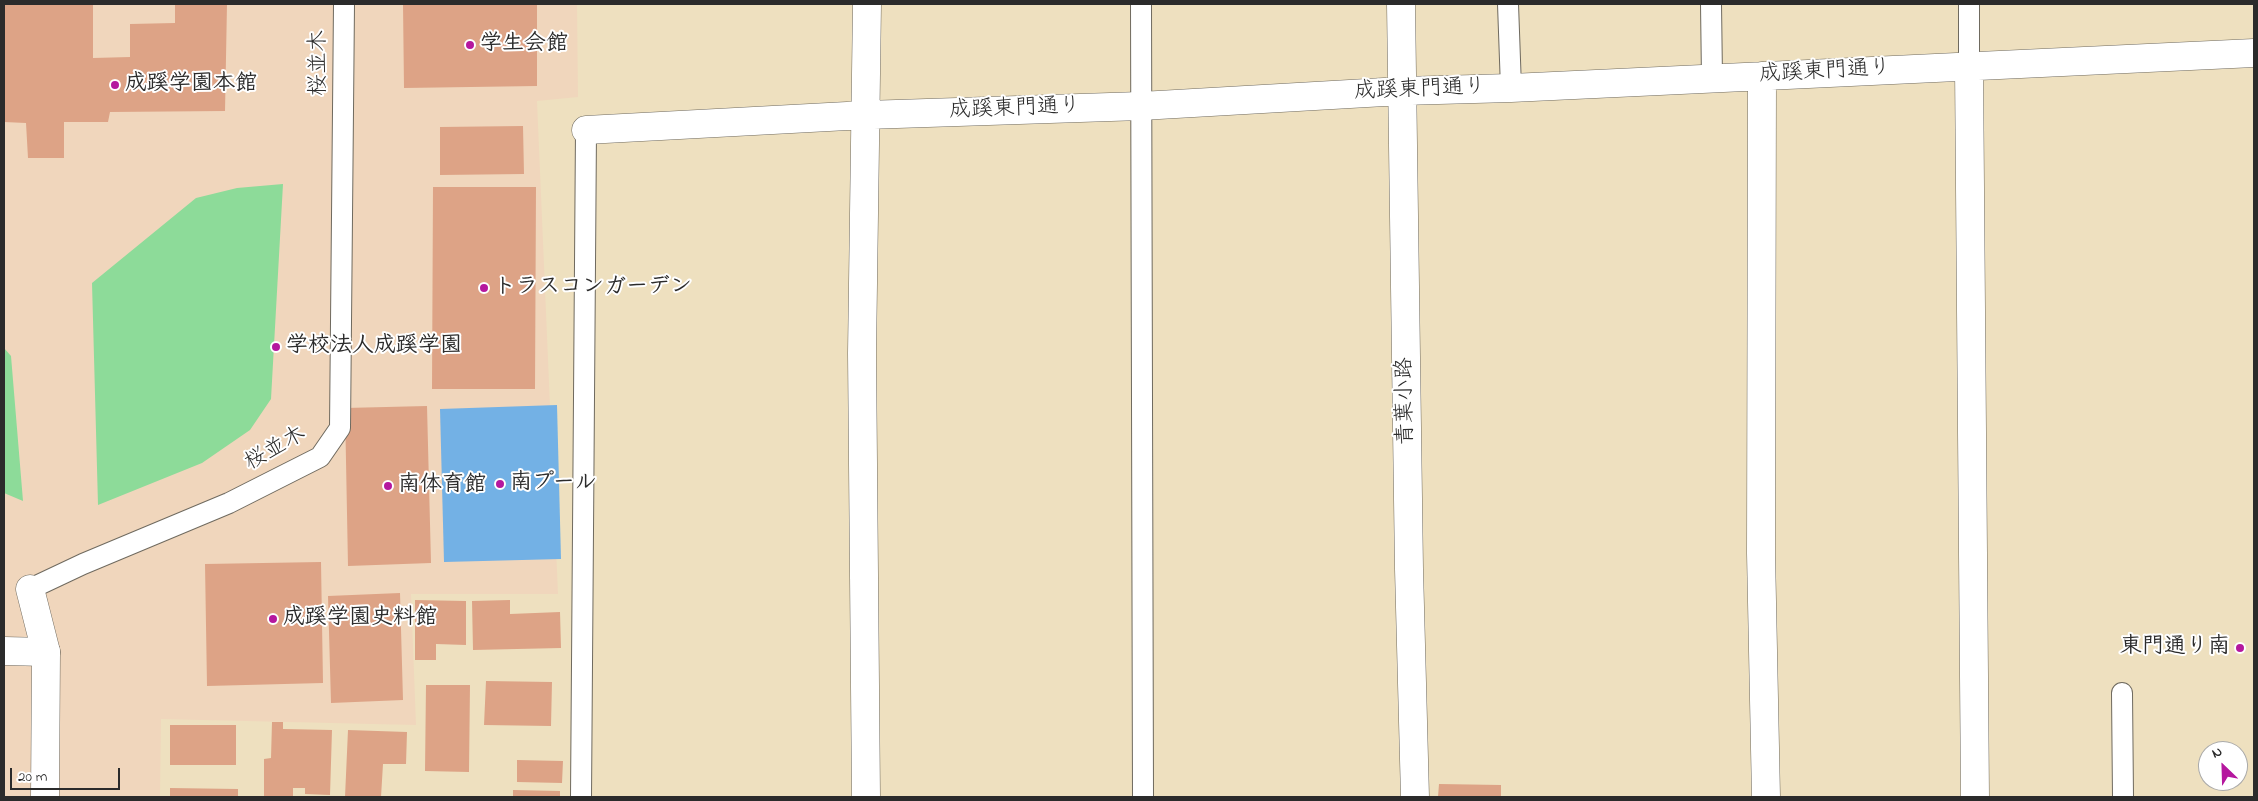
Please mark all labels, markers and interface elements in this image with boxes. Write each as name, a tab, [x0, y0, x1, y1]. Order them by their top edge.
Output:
street label: 桜並木	[307, 30, 333, 96]
place label: 学生会館	[480, 32, 568, 58]
marker: 学生会館	[464, 39, 476, 51]
street label: 成蹊東門通り	[1758, 56, 1892, 90]
place label: 成蹊学園本館	[125, 72, 257, 98]
street label: 成蹊東門通り	[1354, 76, 1486, 106]
marker: 成蹊学園本館	[109, 79, 121, 91]
street label: 成蹊東門通り	[949, 95, 1081, 125]
place label: トラスコンガーデン	[494, 275, 692, 301]
marker: トラスコンガーデン	[478, 282, 490, 294]
place label: 学校法人成蹊学園	[286, 334, 462, 360]
marker: 学校法人成蹊学園	[270, 341, 282, 353]
street label: 青葉小路	[1393, 357, 1421, 445]
street label: 桜並木	[241, 422, 311, 478]
place label: 南プール	[510, 471, 597, 497]
place label: 南体育館	[398, 473, 486, 499]
marker: 南プール	[494, 478, 506, 490]
marker: 南体育館	[382, 480, 394, 492]
place label: 成蹊学園史料館	[283, 606, 437, 632]
marker: 成蹊学園史料館	[267, 613, 279, 625]
place label: 東門通り南	[2120, 635, 2230, 661]
marker: 東門通り南	[2234, 642, 2246, 654]
north arrow	[2198, 741, 2248, 791]
text: N	[2209, 741, 2226, 764]
scale bar	[12, 758, 122, 790]
text: 20 m	[18, 766, 47, 788]

